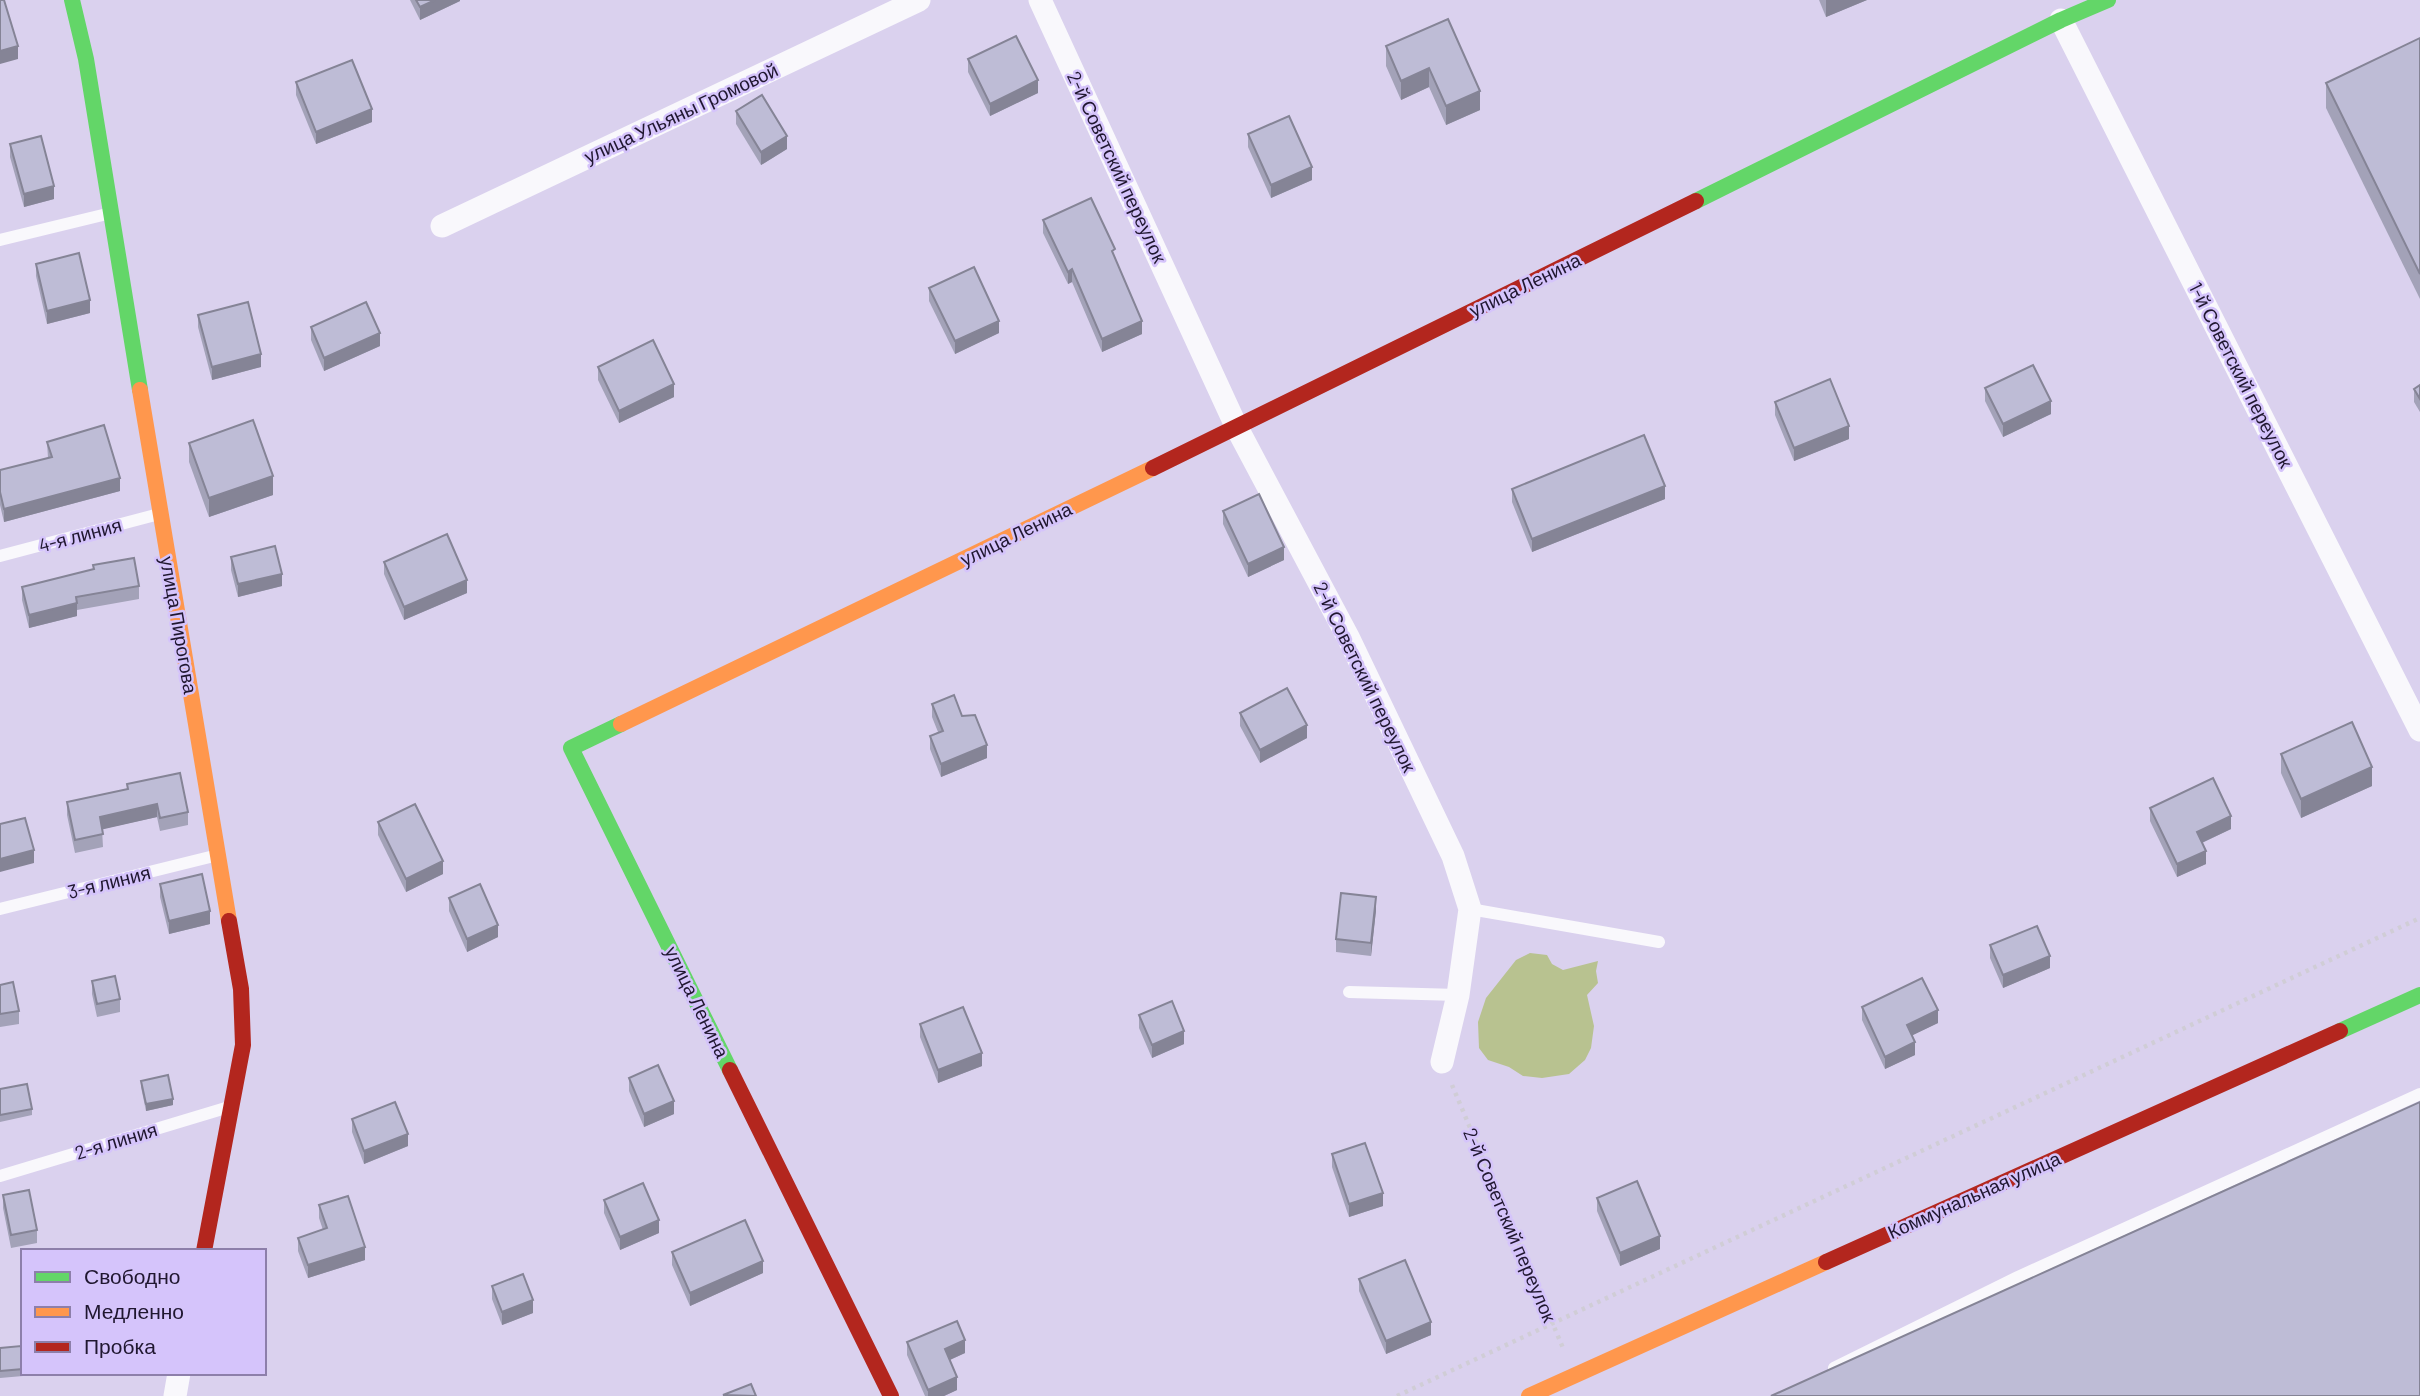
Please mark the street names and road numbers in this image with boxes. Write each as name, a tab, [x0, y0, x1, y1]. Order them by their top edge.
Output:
street label: улица Ульяны Громовой	[580, 58, 781, 168]
street label: 2-й Советский переулок	[1063, 67, 1172, 267]
street label: улица Ленина	[1465, 247, 1585, 321]
street label: 1-й Советский переулок	[2185, 278, 2299, 472]
street label: улица Ленина	[956, 496, 1076, 570]
street label: 4-я линия	[36, 512, 124, 557]
street label: улица Пирогова	[156, 554, 203, 696]
street label: 2-й Советский переулок	[1309, 578, 1422, 776]
street label: 3-я линия	[65, 860, 153, 903]
street label: улица Ленина	[661, 942, 735, 1062]
street label: 2-я линия	[72, 1117, 160, 1164]
street label: 2-й Советский переулок	[1459, 1124, 1562, 1326]
street label: Коммунальная улица	[1884, 1146, 2064, 1243]

